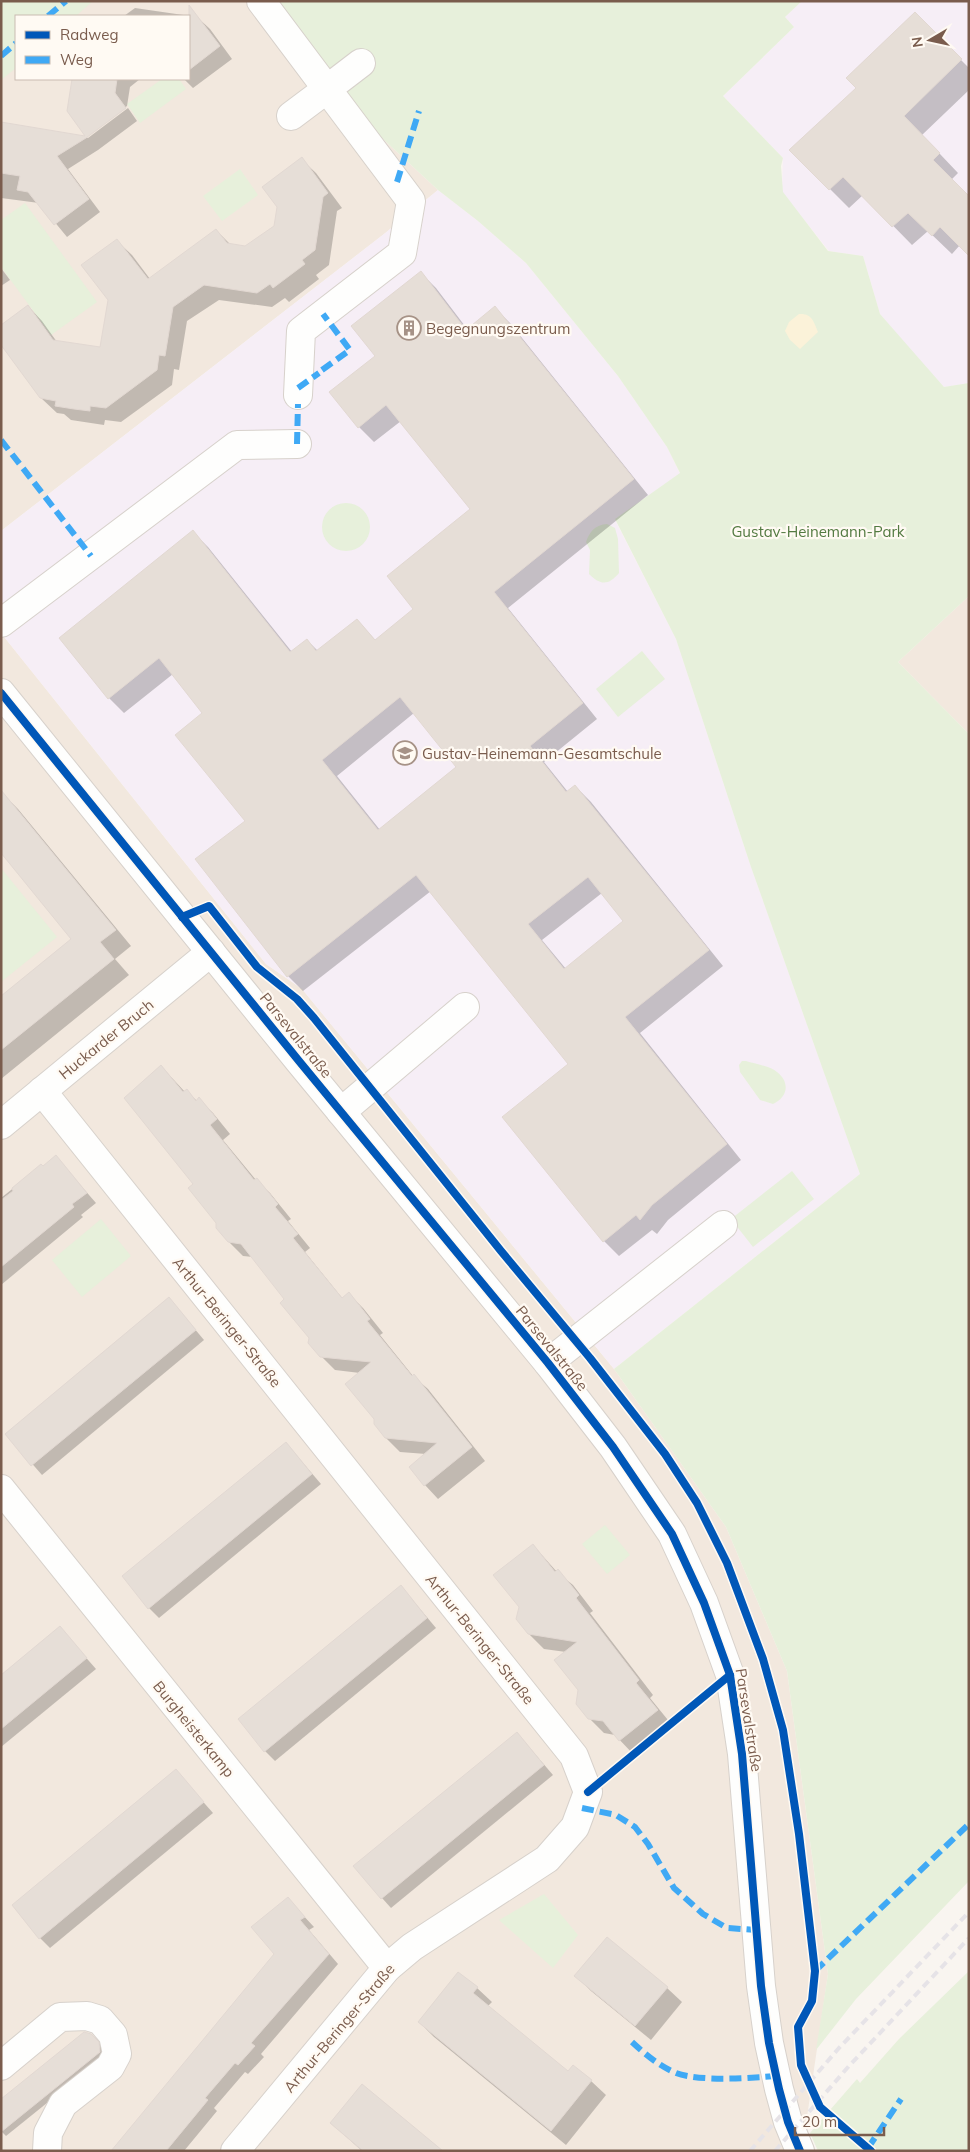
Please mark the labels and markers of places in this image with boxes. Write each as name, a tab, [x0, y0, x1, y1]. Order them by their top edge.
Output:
building icon: Begegnungszentrum	[396, 315, 422, 341]
place label: Begegnungszentrum	[426, 319, 570, 338]
school or university icon: Gustav-Heinemann-Gesamtschule	[392, 740, 418, 766]
place label: Gustav-Heinemann-Gesamtschule	[422, 744, 662, 763]

